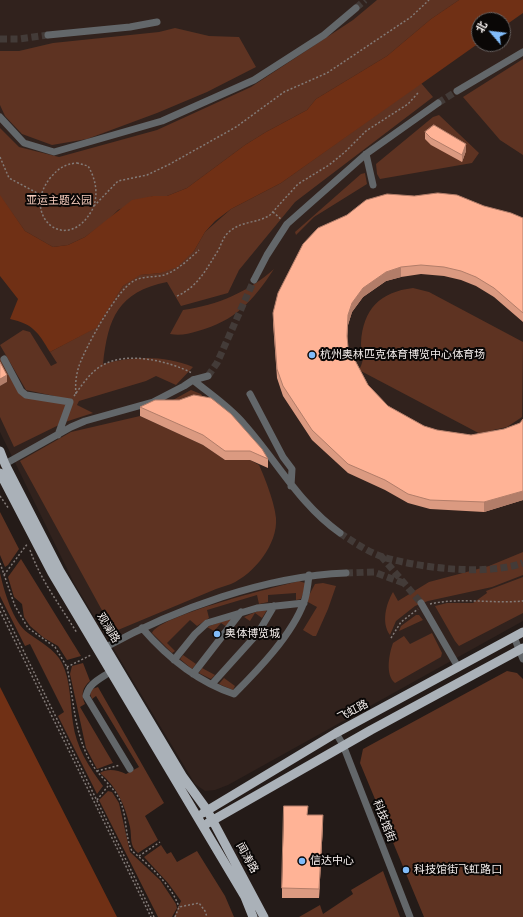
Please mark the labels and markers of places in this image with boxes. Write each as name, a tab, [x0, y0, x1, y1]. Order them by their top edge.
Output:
place label: 杭州奥林匹克体育博览中心体育场	[320, 348, 485, 362]
marker: 杭州奥林匹克体育博览中心体育场	[307, 350, 317, 360]
place label: 奥体博览城	[225, 627, 280, 641]
marker: 奥体博览城	[212, 629, 222, 639]
place label: 信达中心	[310, 854, 354, 868]
marker: 信达中心	[297, 856, 307, 866]
place label: 科技馆街飞虹路口	[414, 863, 502, 877]
marker: 科技馆街飞虹路口	[401, 865, 411, 875]

